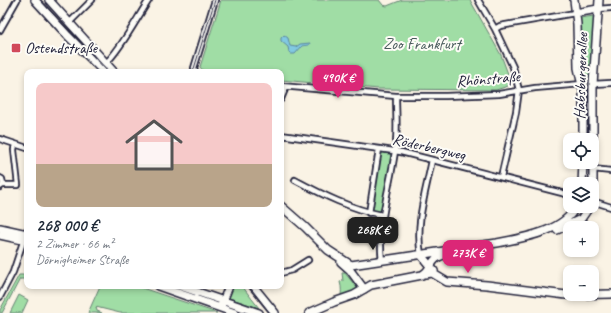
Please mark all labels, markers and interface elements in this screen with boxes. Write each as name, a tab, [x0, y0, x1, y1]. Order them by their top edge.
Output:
street label: Habsburgerallee	[569, 31, 593, 120]
park label: Zoo Frankfurt	[383, 34, 463, 54]
place label: Ostendstraße	[25, 38, 99, 58]
marker: Ostendstraße	[10, 42, 22, 54]
pin: 490K €	[305, 65, 371, 99]
street label: Rhönstraße	[455, 66, 522, 92]
text: 490K €	[322, 70, 355, 86]
icon: home	[118, 109, 190, 181]
street label: Röderbergweg	[391, 129, 469, 165]
map controls	[563, 133, 599, 301]
button: locate	[563, 133, 599, 169]
button: layers	[563, 177, 599, 213]
text: 268 000 €	[36, 215, 98, 236]
pin: 268K €	[340, 217, 406, 251]
button: +	[563, 221, 599, 257]
text: 268K €	[356, 222, 390, 238]
text: 2 Zimmer · 66 m²	[36, 236, 113, 252]
pin: 273K €	[435, 240, 501, 274]
text: 273K €	[451, 245, 485, 261]
text: Dörnigheimer Straße	[36, 252, 129, 268]
button: −	[563, 265, 599, 301]

